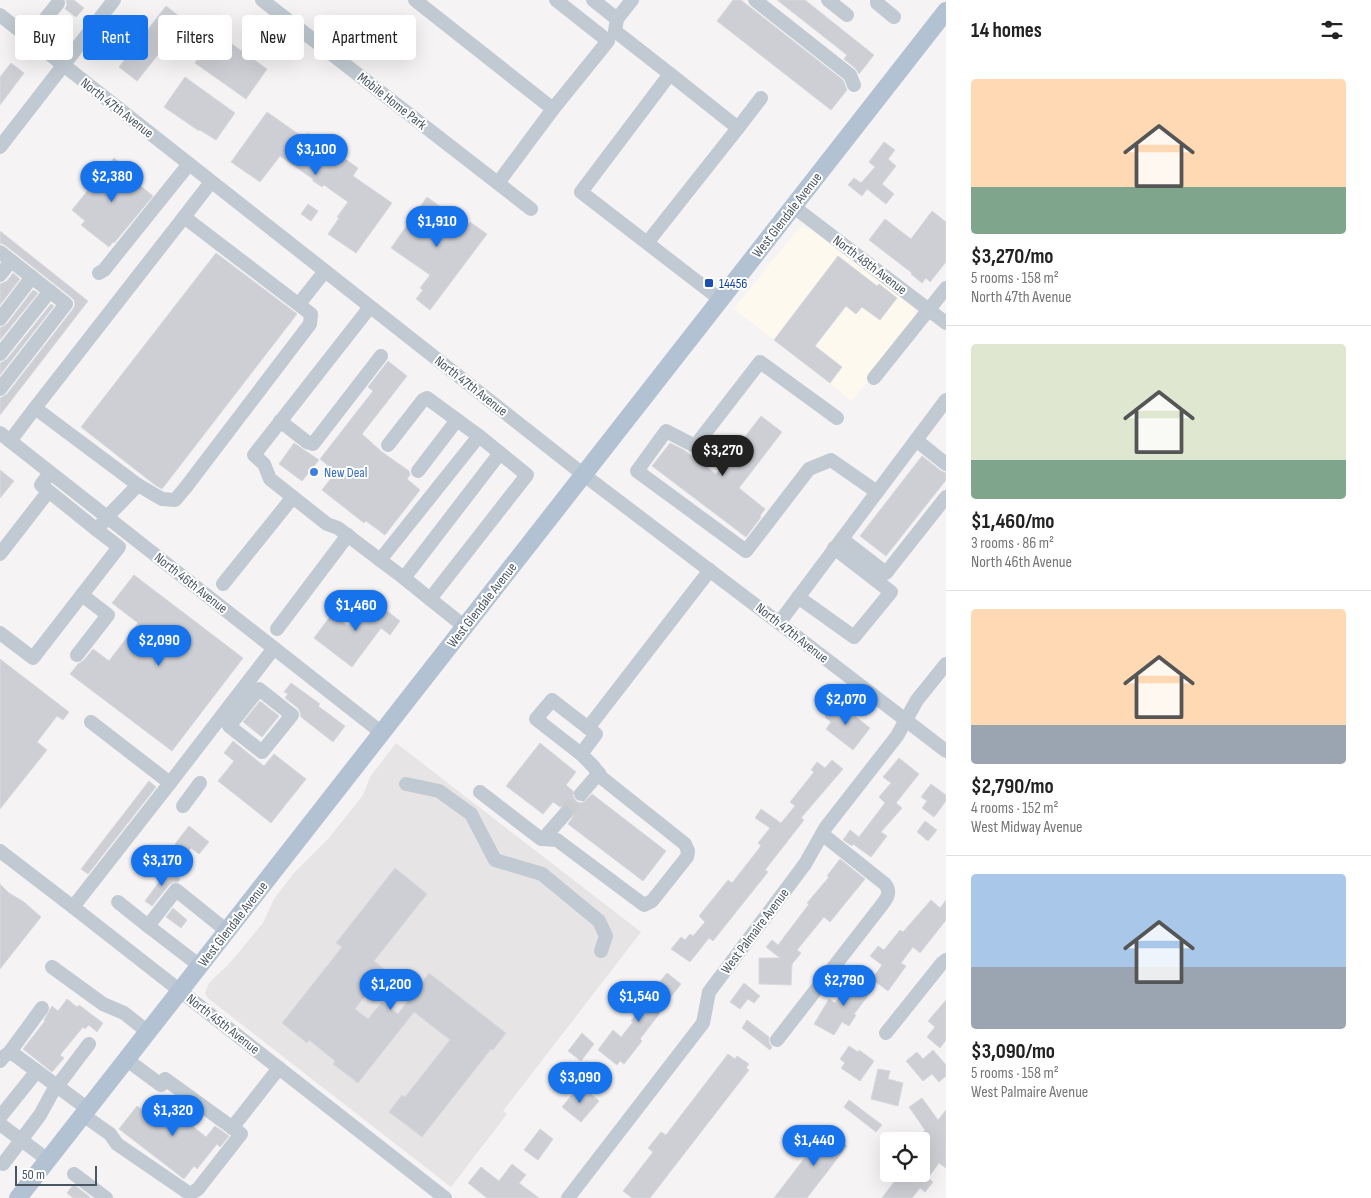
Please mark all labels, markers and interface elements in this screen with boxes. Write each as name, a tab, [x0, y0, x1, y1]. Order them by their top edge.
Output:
chip: Buy	[15, 15, 73, 60]
chip: Rent	[83, 15, 148, 60]
chip: Filters	[158, 15, 232, 60]
chip: New	[242, 15, 304, 60]
chip: Apartment	[314, 15, 416, 60]
icon: filters	[1318, 16, 1346, 44]
text: 14 homes	[971, 18, 1042, 43]
street label: Mobile Home Park	[354, 69, 431, 134]
street label: North 47th Avenue	[77, 74, 157, 142]
icon: home	[1114, 111, 1204, 201]
pin: $3,100	[275, 134, 357, 176]
text: $3,100	[296, 140, 336, 159]
pin: $2,380	[71, 160, 153, 203]
text: $2,380	[91, 167, 133, 186]
street label: West Glendale Avenue	[749, 169, 825, 261]
pin: $1,910	[396, 206, 478, 248]
text: $1,910	[417, 212, 457, 231]
street label: North 48th Avenue	[830, 232, 910, 298]
text: $3,270/mo	[971, 244, 1054, 269]
text: 5 rooms · 158 m²	[971, 269, 1059, 288]
place label: 14456	[719, 275, 747, 292]
marker: 14456	[703, 277, 715, 289]
text: North 47th Avenue	[971, 288, 1071, 307]
street label: North 47th Avenue	[431, 352, 511, 420]
icon: home	[1114, 377, 1204, 467]
pin: $3,270	[682, 434, 764, 477]
text: $3,270	[703, 441, 743, 460]
place label: New Deal	[324, 464, 367, 481]
marker: New Deal	[308, 466, 320, 478]
text: $1,460/mo	[971, 509, 1055, 534]
text: 3 rooms · 86 m²	[971, 534, 1054, 553]
street label: North 46th Avenue	[151, 549, 231, 617]
text: North 46th Avenue	[971, 553, 1072, 572]
street label: West Glendale Avenue	[444, 559, 520, 651]
pin: $1,460	[315, 590, 397, 632]
text: $1,460	[335, 596, 377, 615]
street label: North 47th Avenue	[752, 599, 832, 667]
pin: $2,090	[118, 624, 200, 667]
text: $2,090	[138, 631, 180, 650]
icon: home	[1114, 642, 1204, 732]
pin: $2,070	[805, 684, 887, 726]
text: $2,070	[826, 690, 866, 709]
text: $2,790/mo	[971, 774, 1054, 799]
text: 4 rooms · 152 m²	[971, 799, 1059, 818]
text: West Midway Avenue	[971, 818, 1083, 837]
pin: $3,170	[121, 844, 203, 887]
text: $3,170	[142, 851, 182, 870]
street label: West Glendale Avenue	[195, 878, 271, 970]
street label: West Palmaire Avenue	[717, 885, 793, 977]
icon: home	[1114, 907, 1204, 997]
pin: $2,790	[803, 964, 885, 1007]
pin: $1,200	[350, 968, 432, 1011]
text: $2,790	[824, 971, 864, 990]
text: $1,200	[371, 975, 411, 994]
pin: $1,540	[598, 980, 680, 1023]
text: $1,540	[619, 987, 659, 1006]
street label: North 45th Avenue	[183, 990, 263, 1058]
text: $3,090/mo	[971, 1039, 1055, 1064]
pin: $3,090	[539, 1062, 621, 1104]
text: 5 rooms · 158 m²	[971, 1064, 1059, 1083]
text: $3,090	[559, 1068, 601, 1087]
text: West Palmaire Avenue	[971, 1083, 1088, 1102]
pin: $1,320	[132, 1094, 214, 1137]
text: $1,320	[153, 1101, 193, 1120]
pin: $1,440	[773, 1124, 855, 1167]
text: $1,440	[793, 1131, 835, 1150]
map controls	[880, 1132, 930, 1182]
button: locate	[880, 1132, 930, 1182]
scale bar	[15, 1163, 98, 1186]
text: 50 m	[22, 1166, 45, 1183]

